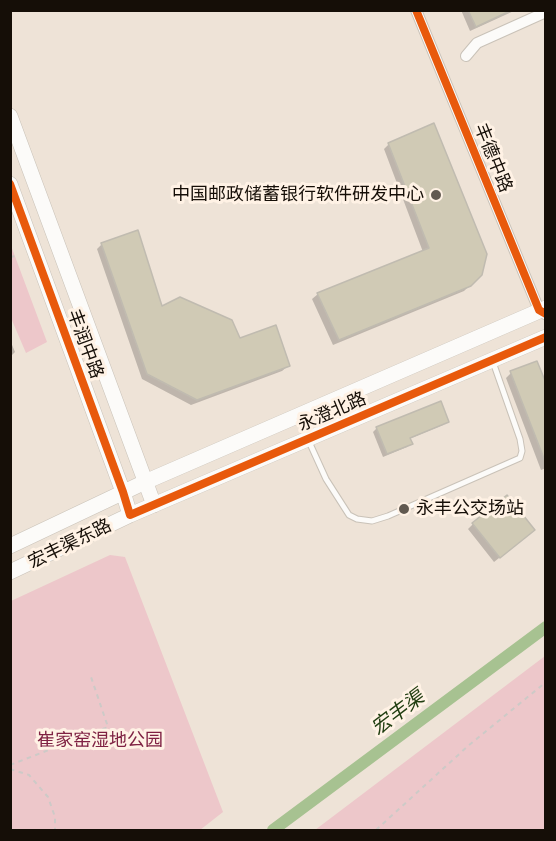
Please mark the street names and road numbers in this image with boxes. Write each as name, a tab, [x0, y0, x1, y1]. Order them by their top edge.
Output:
street label: 丰德中路	[470, 121, 516, 195]
street label: 丰润中路	[63, 306, 107, 382]
street label: 永澄北路	[295, 388, 369, 436]
street label: 宏丰渠东路	[25, 515, 115, 573]

